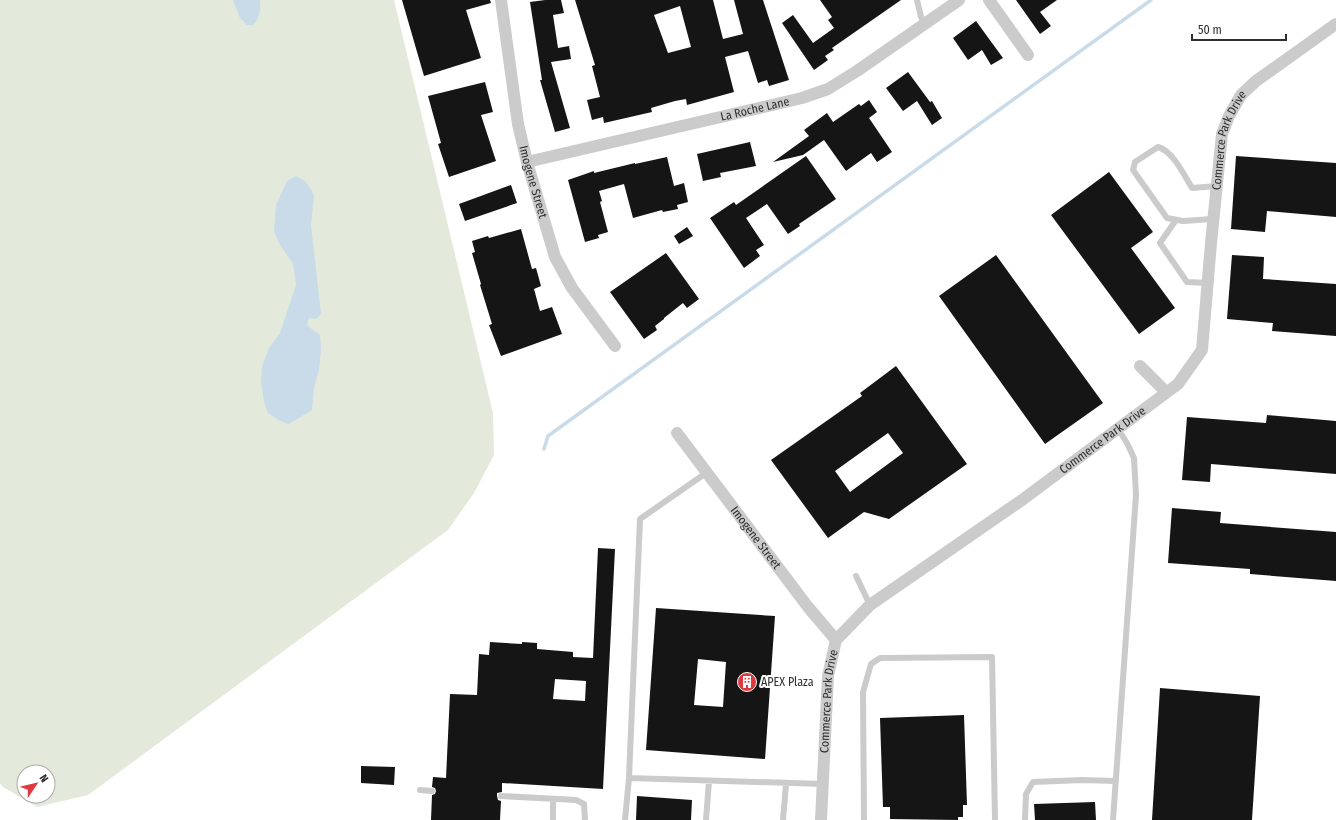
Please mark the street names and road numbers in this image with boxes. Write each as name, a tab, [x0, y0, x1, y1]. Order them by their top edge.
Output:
street label: Commerce Park Drive	[1209, 87, 1249, 191]
street label: La Roche Lane	[719, 94, 791, 124]
street label: Imogene Street	[516, 144, 550, 220]
street label: Commerce Park Drive	[1057, 403, 1148, 477]
street label: Imogene Street	[728, 504, 784, 572]
street label: Commerce Park Drive	[817, 648, 841, 753]

